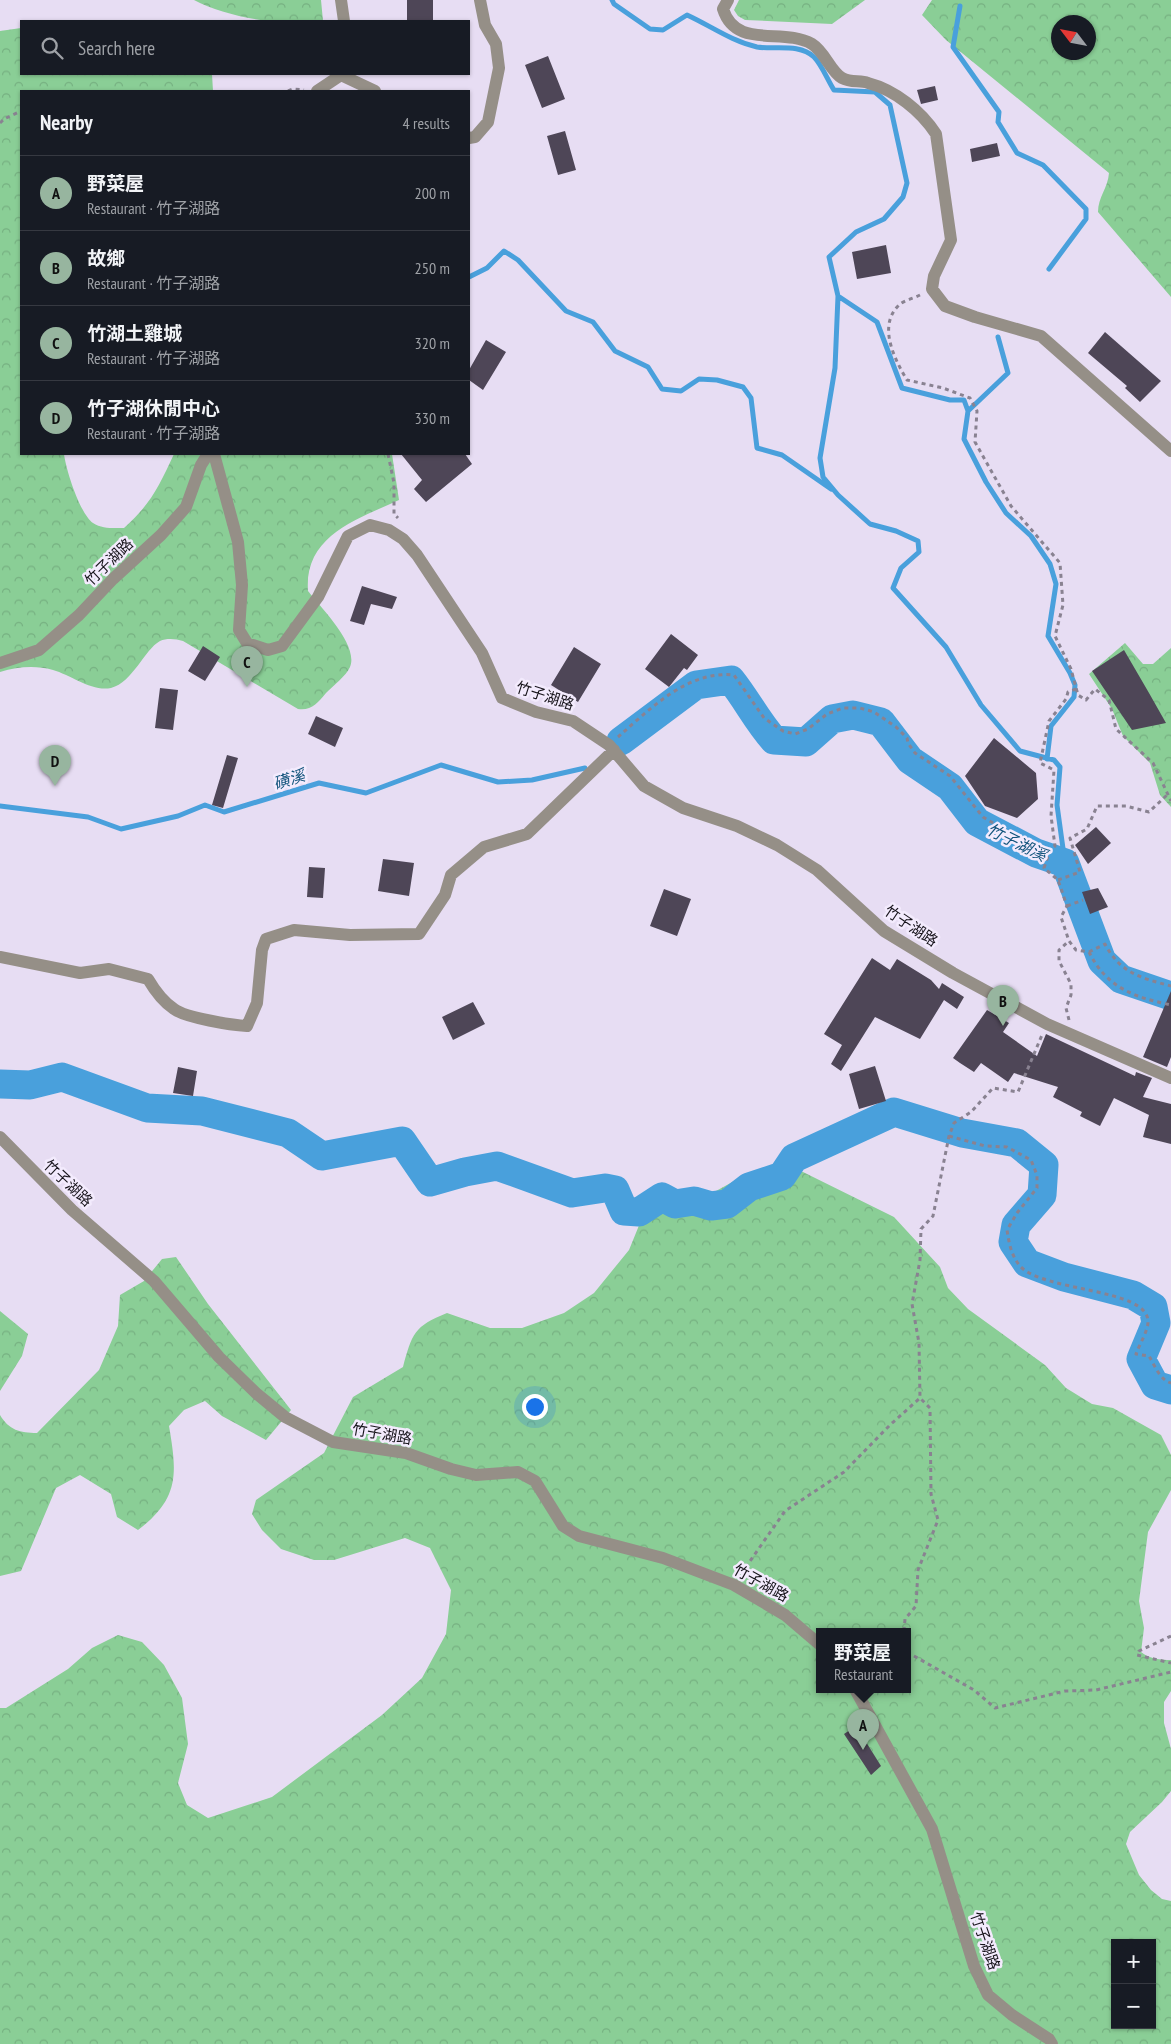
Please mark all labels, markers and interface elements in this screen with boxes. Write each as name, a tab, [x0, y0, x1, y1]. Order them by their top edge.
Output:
north arrow	[1051, 15, 1096, 60]
search box	[20, 20, 470, 75]
icon: search	[38, 34, 66, 62]
text: Search here	[78, 36, 155, 60]
text: Nearby	[40, 109, 93, 136]
text: 4 results	[403, 113, 450, 133]
text: 野菜屋	[87, 171, 144, 195]
text: A	[52, 183, 60, 203]
text: 200 m	[415, 183, 450, 203]
text: Restaurant · 竹子湖路	[87, 198, 220, 218]
text: 故鄉	[87, 246, 125, 270]
text: B	[52, 258, 60, 278]
text: 250 m	[415, 258, 450, 278]
text: Restaurant · 竹子湖路	[87, 273, 220, 293]
text: 竹湖土雞城	[87, 321, 182, 345]
text: C	[52, 333, 60, 353]
text: 320 m	[415, 333, 450, 353]
text: Restaurant · 竹子湖路	[87, 348, 220, 368]
text: 竹子湖休閒中心	[87, 396, 220, 420]
text: D	[52, 408, 60, 428]
text: 330 m	[415, 408, 450, 428]
text: Restaurant · 竹子湖路	[87, 423, 220, 443]
street label: 竹子湖路	[80, 534, 137, 589]
pin: C	[231, 646, 263, 687]
street label: 竹子湖路	[514, 677, 577, 714]
pin: D	[39, 745, 71, 786]
water label: 磺溪	[271, 764, 309, 793]
water label: 竹子湖溪	[984, 819, 1052, 866]
street label: 竹子湖路	[881, 901, 941, 950]
pin: B	[987, 985, 1019, 1026]
street label: 竹子湖路	[40, 1155, 97, 1210]
your location	[522, 1394, 548, 1420]
street label: 竹子湖路	[351, 1419, 413, 1448]
street label: 竹子湖路	[730, 1560, 792, 1605]
popup	[816, 1628, 911, 1693]
text: 野菜屋	[834, 1640, 891, 1664]
text: Restaurant	[834, 1664, 893, 1684]
pin: A	[847, 1709, 879, 1750]
street label: 竹子湖路	[967, 1909, 1004, 1972]
map controls	[1111, 1939, 1156, 2029]
button: +	[1111, 1939, 1156, 1984]
button: −	[1111, 1984, 1156, 2029]

